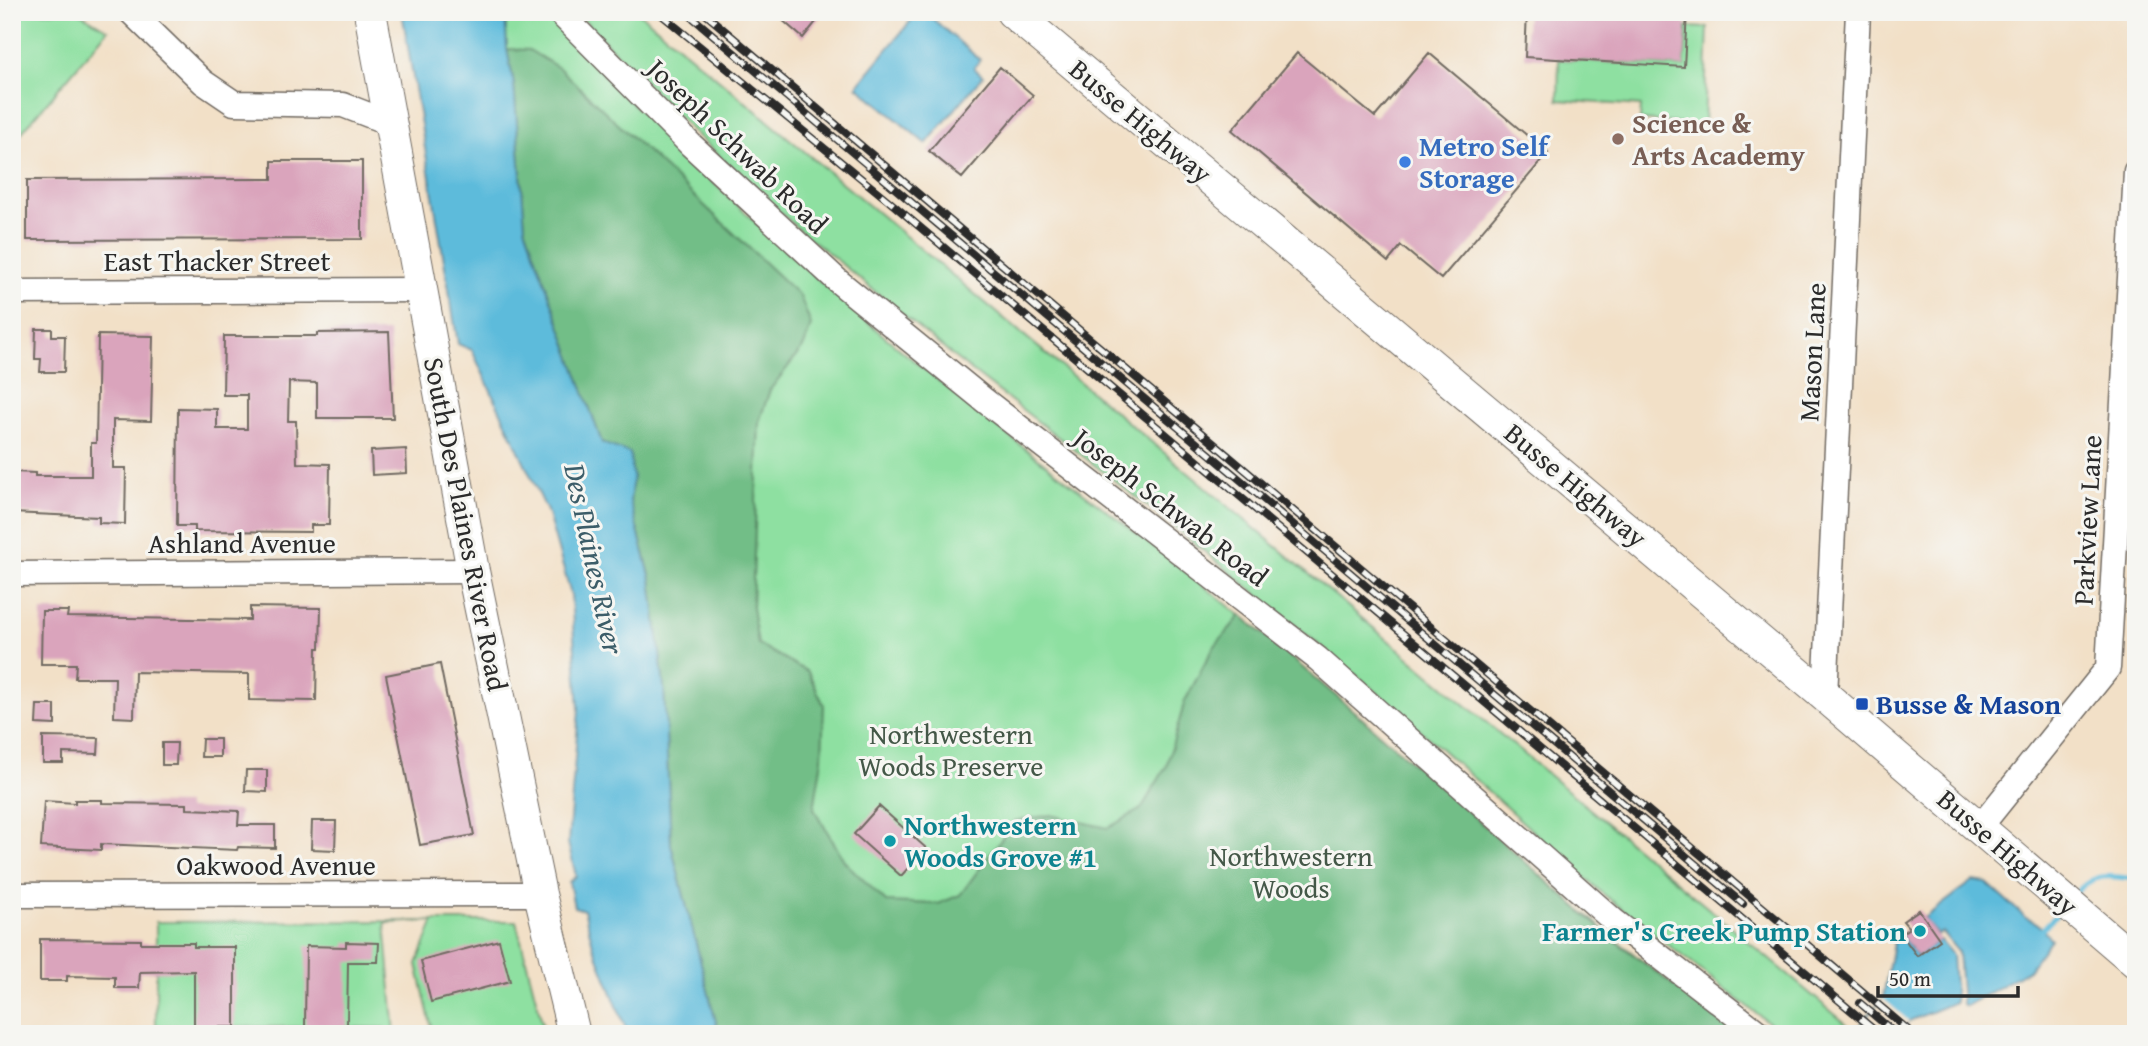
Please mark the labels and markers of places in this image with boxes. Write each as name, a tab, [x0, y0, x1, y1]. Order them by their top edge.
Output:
place label: Science & Arts Academy	[1632, 102, 1806, 175]
place label: Metro Self Storage	[1419, 125, 1551, 198]
marker: Science & Arts Academy	[1610, 131, 1626, 147]
marker: Metro Self Storage	[1397, 154, 1413, 170]
place label: Busse & Mason	[1876, 683, 2062, 724]
marker: Busse & Mason	[1854, 696, 1870, 712]
place label: Northwestern Woods Grove #1	[904, 804, 1097, 877]
marker: Northwestern Woods Grove #1	[882, 833, 898, 849]
place label: Farmer's Creek Pump Station	[1542, 910, 1906, 951]
marker: Farmer's Creek Pump Station	[1912, 923, 1928, 939]

